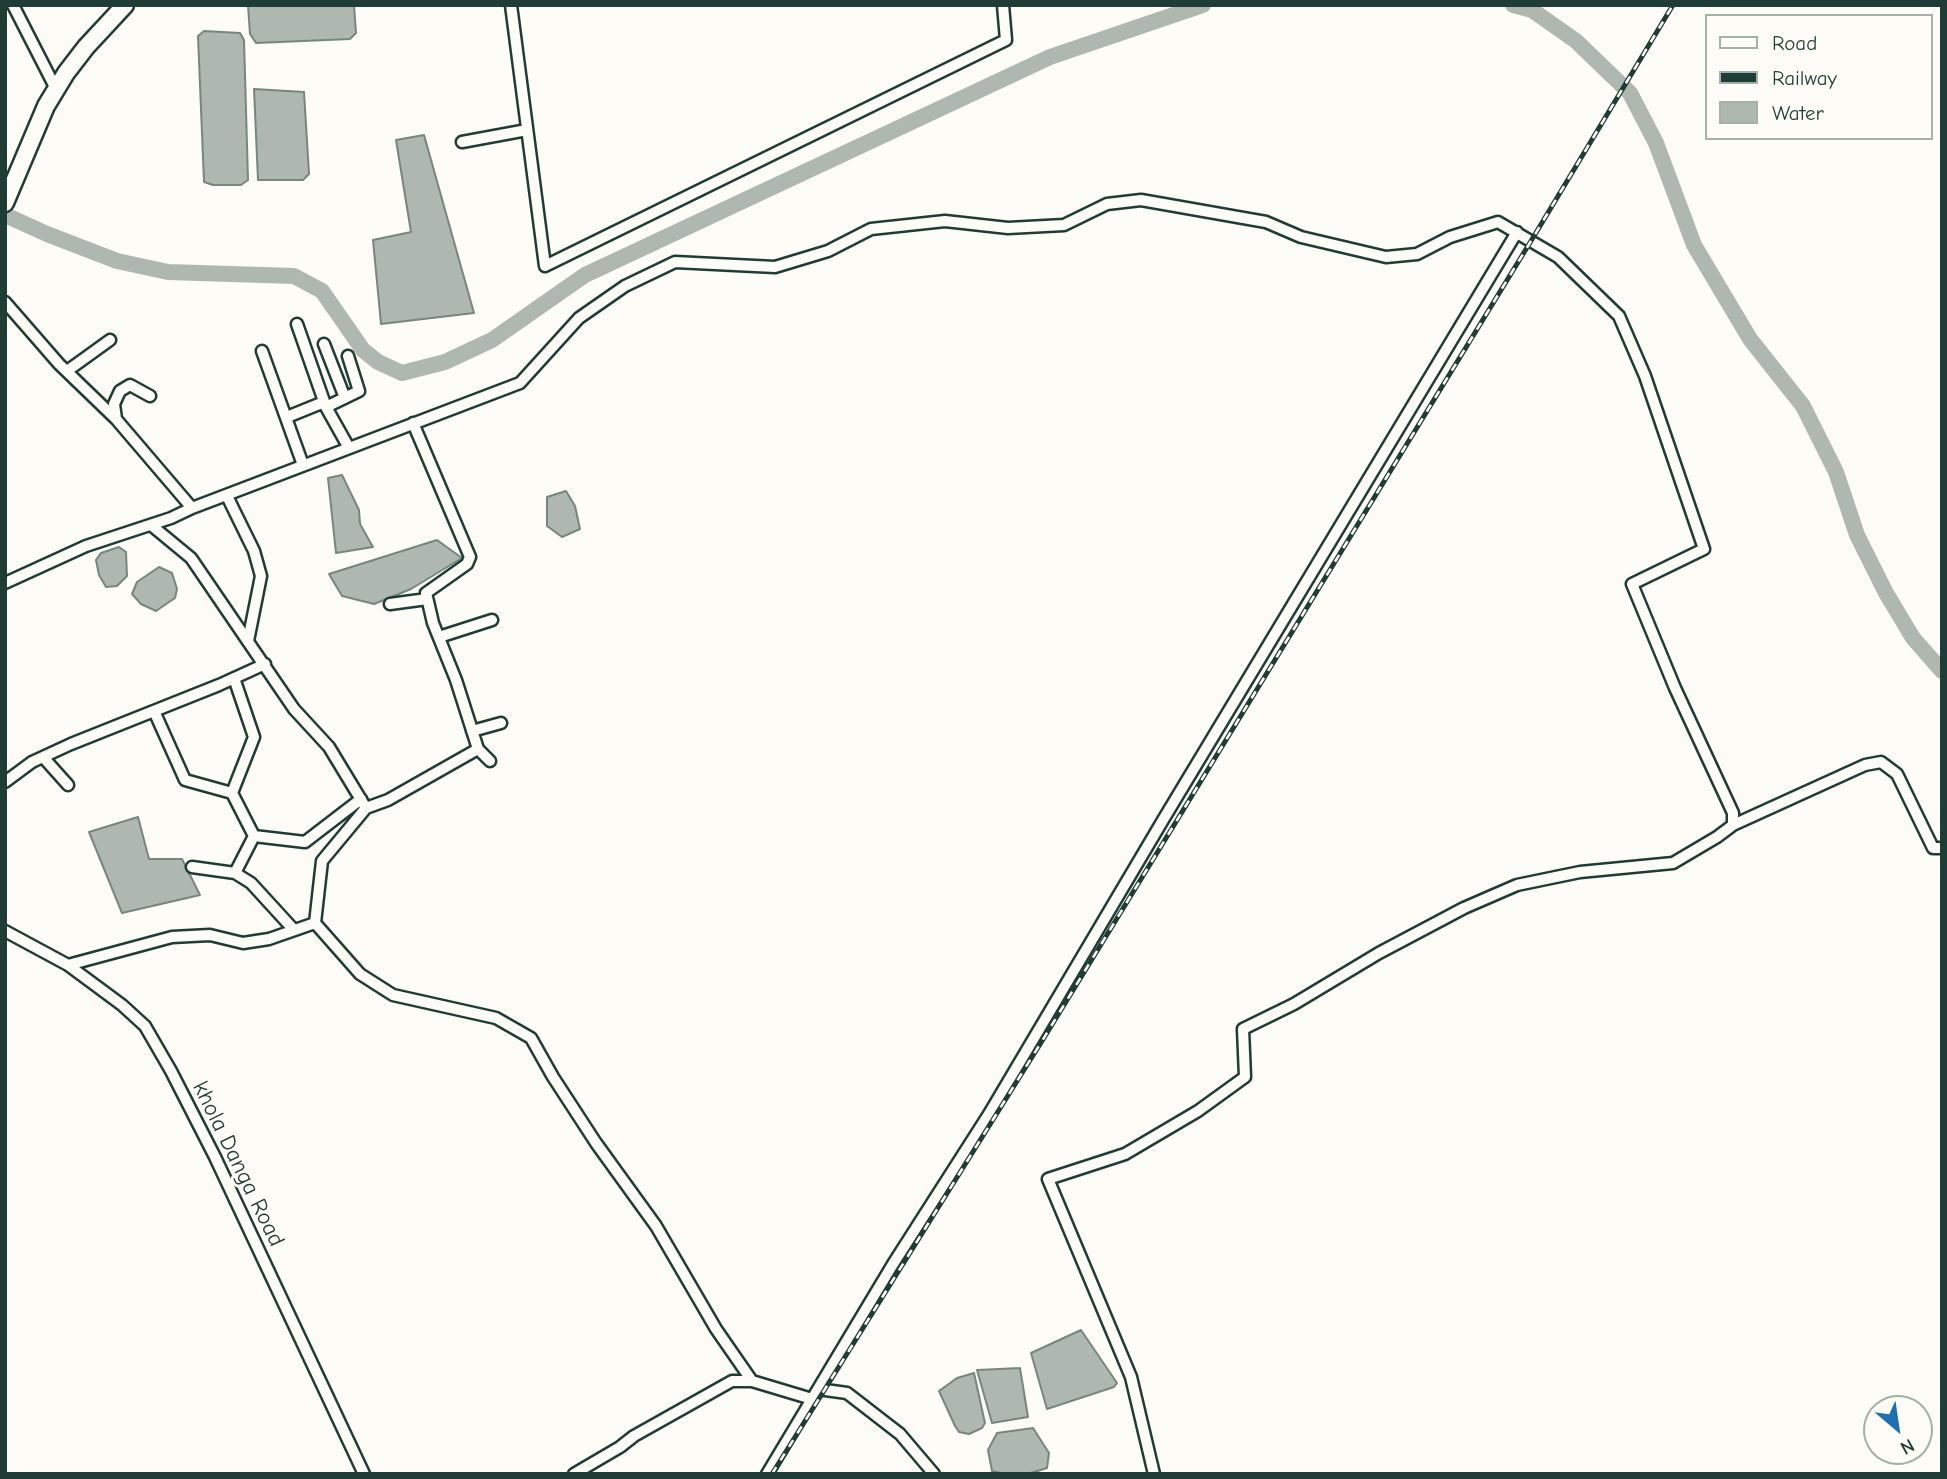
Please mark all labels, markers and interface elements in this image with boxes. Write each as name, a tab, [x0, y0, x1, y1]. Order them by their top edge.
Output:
legend	[1706, 14, 1933, 140]
text: Road	[1772, 31, 1817, 55]
text: Railway	[1772, 66, 1837, 90]
text: Water	[1772, 101, 1824, 125]
street label: khola Danga Road	[186, 1077, 290, 1251]
north arrow	[1863, 1395, 1933, 1465]
text: N	[1896, 1434, 1918, 1459]

